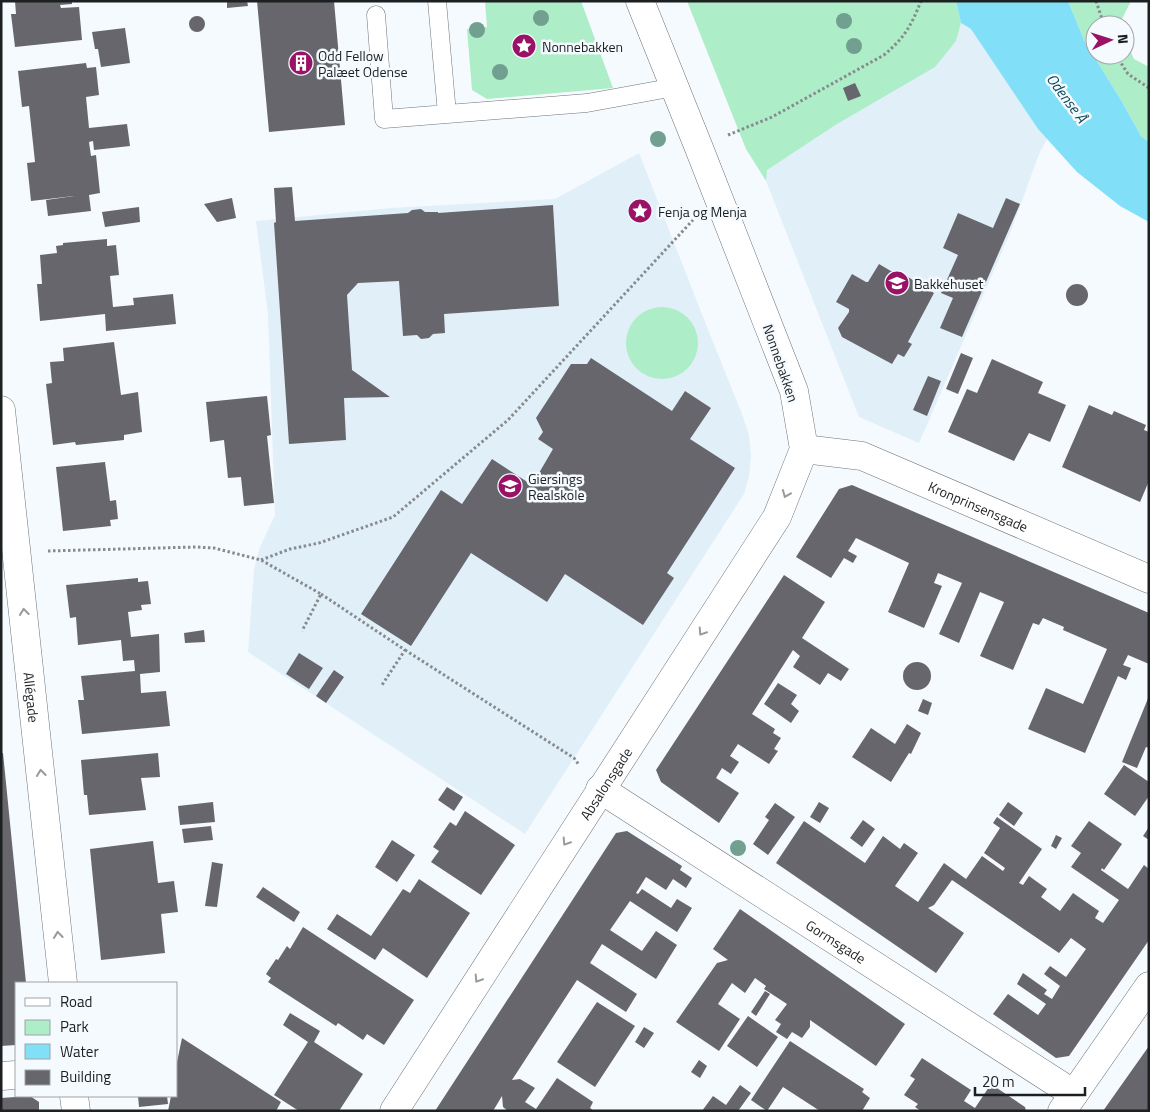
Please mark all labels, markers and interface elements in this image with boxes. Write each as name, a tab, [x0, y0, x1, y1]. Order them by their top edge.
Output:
north arrow	[1085, 15, 1135, 65]
place icon: Nonnebakken	[511, 33, 537, 59]
text: N	[1113, 33, 1134, 45]
place label: Nonnebakken	[542, 36, 623, 57]
place label: Odd Fellow Palæet Odense	[318, 45, 408, 82]
building icon: Odd Fellow Palæet Odense	[288, 50, 314, 76]
water label: Odense Å	[1041, 69, 1094, 128]
place icon: Fenja og Menja	[627, 198, 653, 224]
place label: Fenja og Menja	[658, 201, 747, 222]
school or university icon: Bakkehuset	[884, 270, 910, 296]
place label: Bakkehuset	[914, 273, 983, 294]
street label: Nonnebakken	[758, 321, 804, 405]
place label: Giersings Realskole	[528, 468, 585, 505]
school or university icon: Giersings Realskole	[497, 473, 523, 499]
street label: Kronprinsensgade	[925, 475, 1032, 537]
one-way arrow	[782, 489, 793, 498]
one-way arrow	[19, 607, 30, 615]
one-way arrow	[699, 627, 708, 636]
street label: Allégade	[19, 671, 45, 724]
street label: Absalonsgade	[574, 743, 637, 824]
one-way arrow	[36, 769, 47, 777]
one-way arrow	[563, 837, 572, 846]
street label: Gormsgade	[802, 914, 870, 968]
one-way arrow	[53, 930, 64, 938]
one-way arrow	[475, 974, 485, 983]
legend	[15, 982, 178, 1097]
text: Road	[60, 990, 92, 1013]
text: Park	[60, 1015, 89, 1038]
text: Water	[60, 1040, 99, 1063]
scale bar	[975, 1064, 1085, 1096]
text: Building	[60, 1065, 111, 1088]
text: 20 m	[982, 1070, 1015, 1093]

